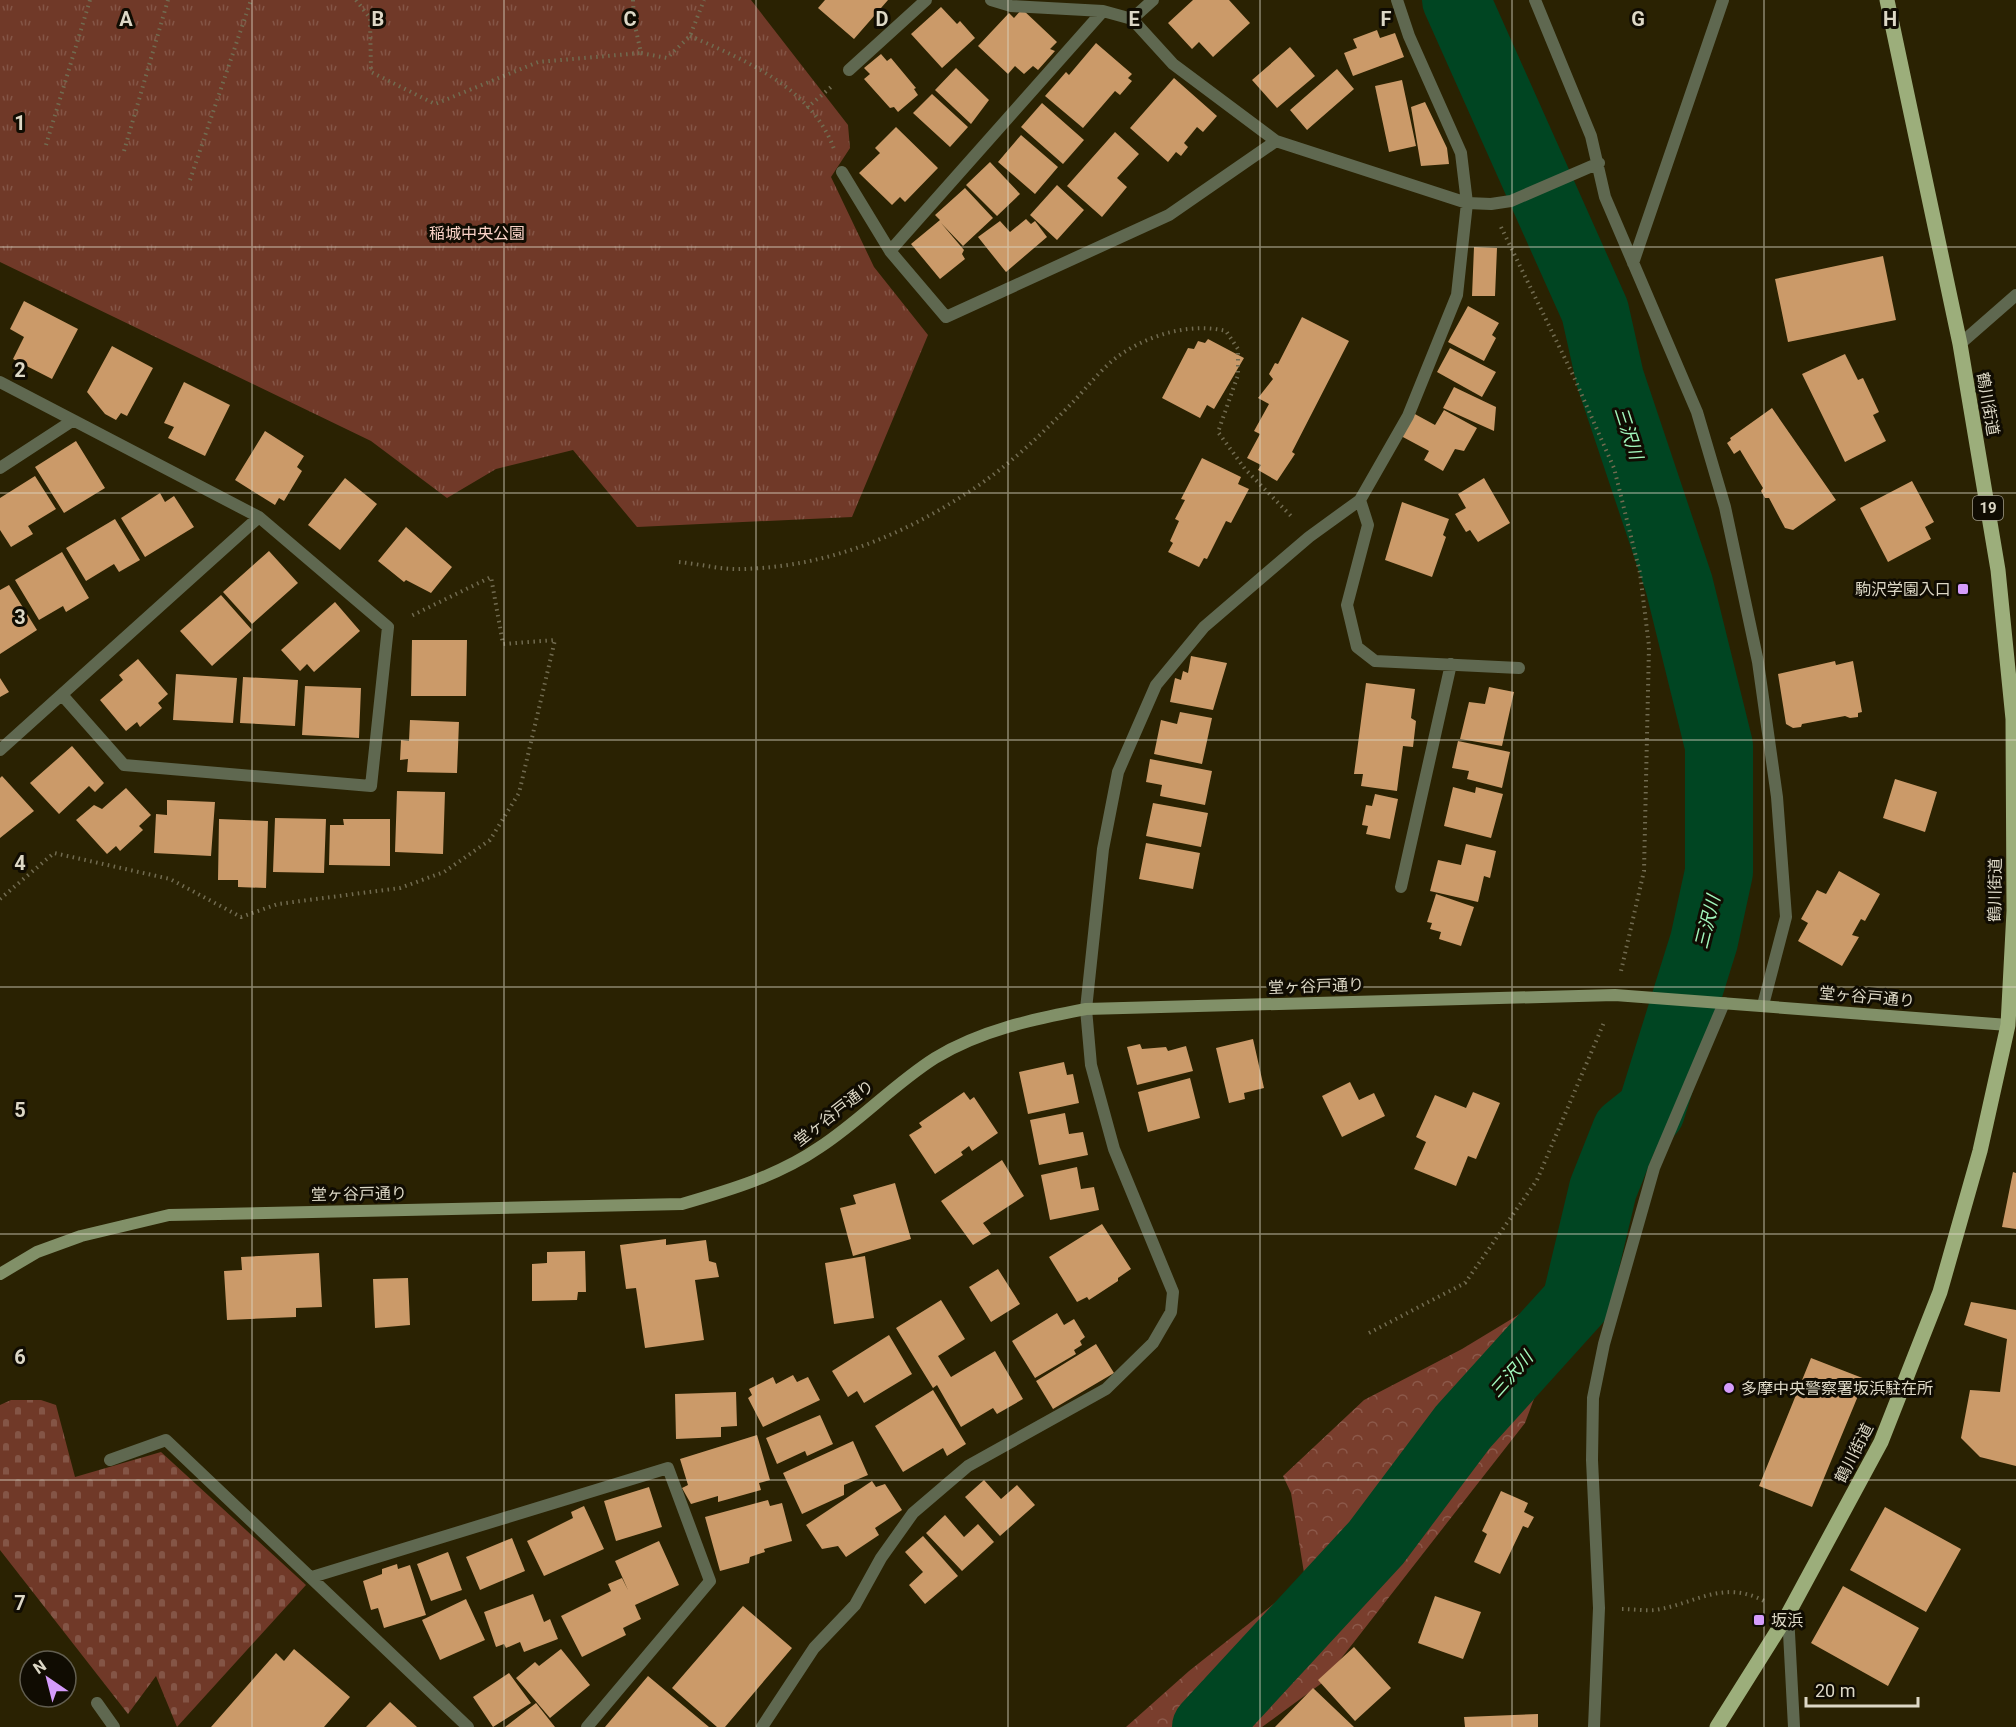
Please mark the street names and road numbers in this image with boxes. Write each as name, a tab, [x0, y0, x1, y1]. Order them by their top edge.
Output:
street label: 鶴川街道	[1973, 371, 2003, 437]
road number: 19	[1973, 496, 2003, 520]
street label: 鶴川街道	[1985, 858, 2005, 922]
street label: 堂ヶ谷戸通り	[1268, 975, 1364, 997]
street label: 堂ヶ谷戸通り	[1818, 983, 1916, 1011]
street label: 堂ヶ谷戸通り	[790, 1076, 878, 1150]
street label: 堂ヶ谷戸通り	[311, 1184, 407, 1204]
street label: 鶴川街道	[1831, 1420, 1877, 1486]

